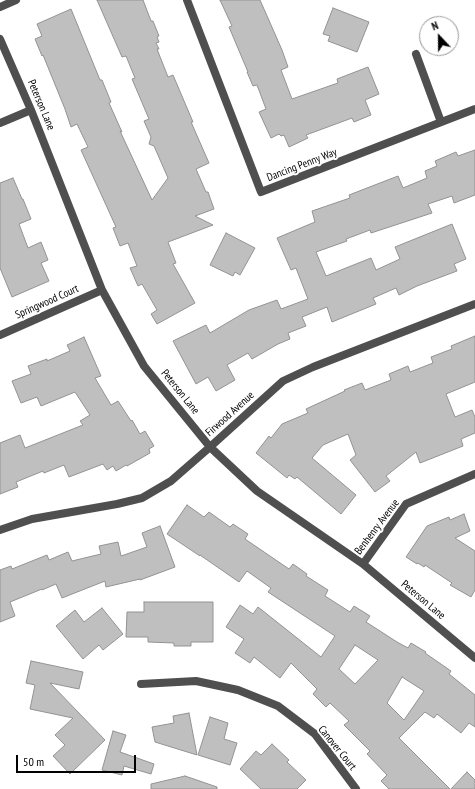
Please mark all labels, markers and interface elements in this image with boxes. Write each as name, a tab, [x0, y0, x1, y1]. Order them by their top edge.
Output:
north arrow	[419, 16, 459, 56]
text: N	[429, 18, 440, 33]
street label: Peterson Lane	[24, 78, 58, 132]
street label: Dancing Penny Way	[265, 146, 339, 184]
street label: Springwood Court	[13, 282, 81, 322]
street label: Peterson Lane	[158, 367, 202, 417]
street label: Firwood Avenue	[203, 389, 257, 439]
street label: Benhenry Avenue	[352, 497, 402, 557]
street label: Peterson Lane	[398, 578, 448, 622]
street label: Canover Court	[315, 723, 359, 773]
scale bar	[18, 747, 138, 773]
text: 50 m	[23, 754, 44, 769]

